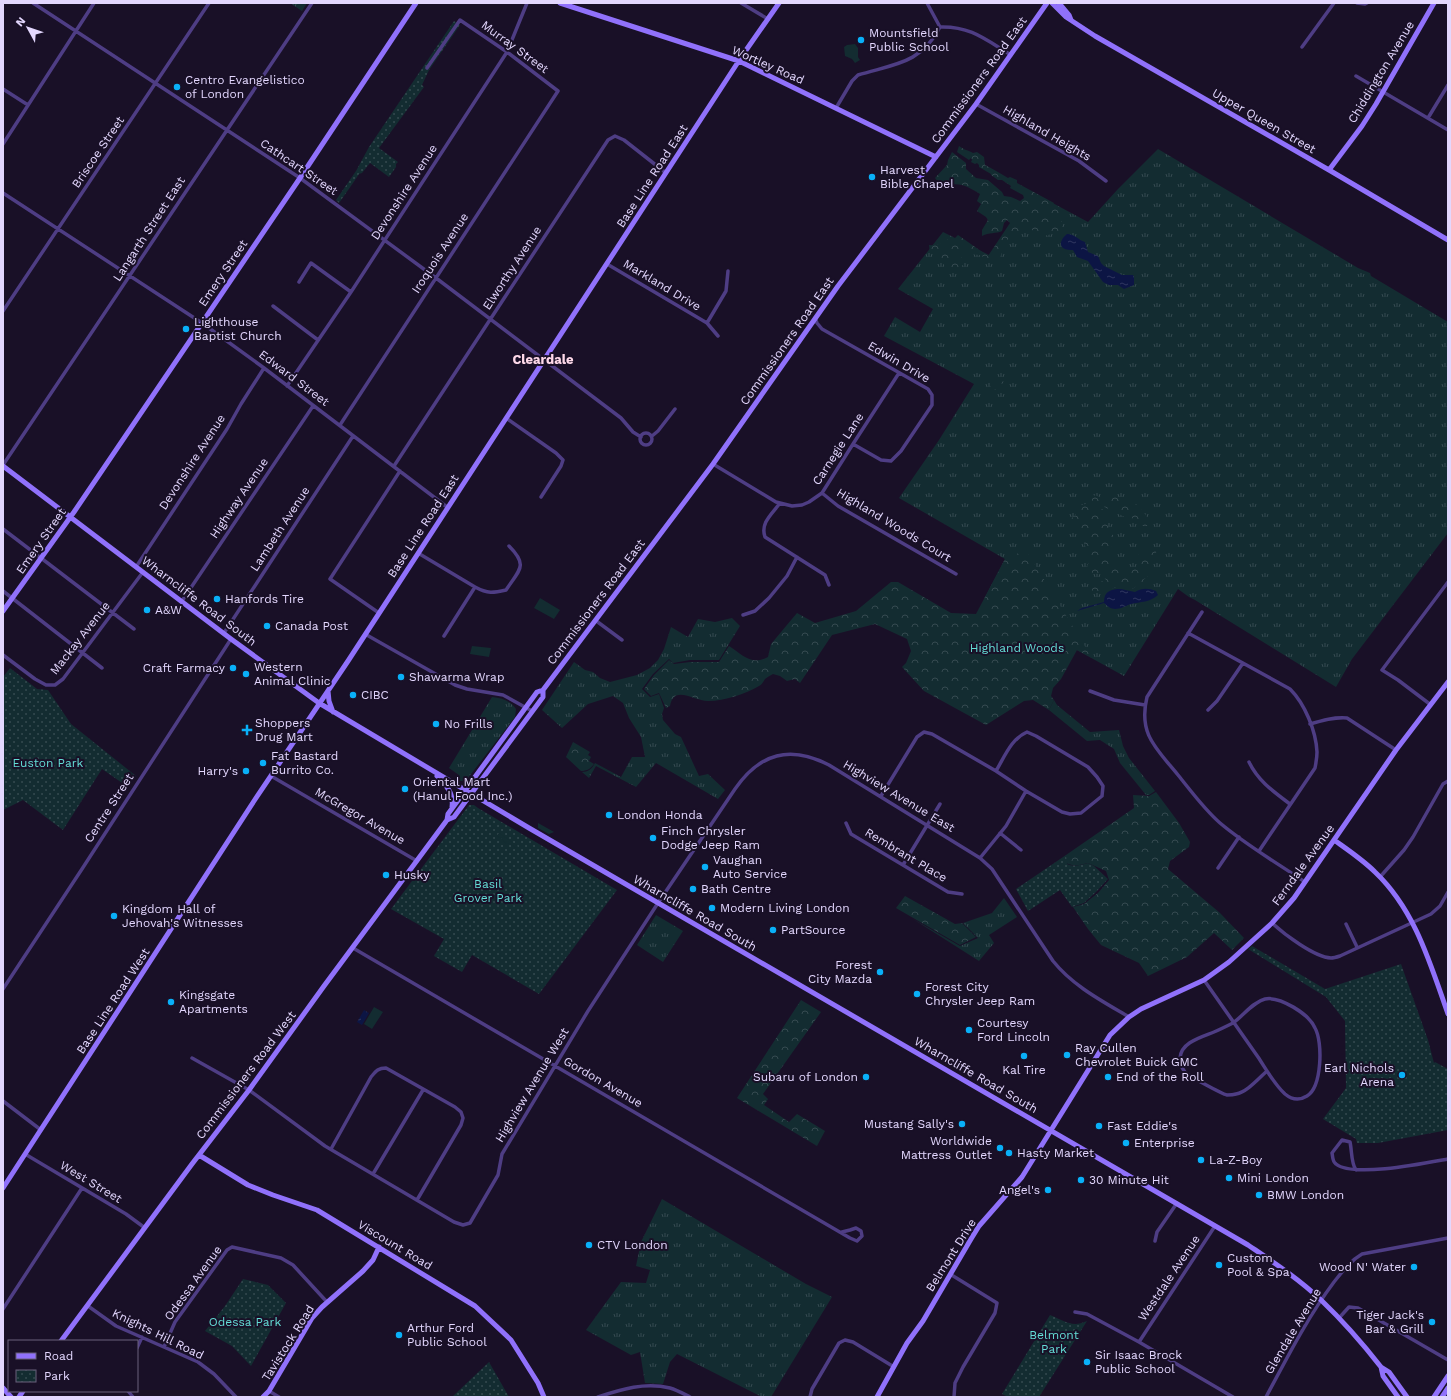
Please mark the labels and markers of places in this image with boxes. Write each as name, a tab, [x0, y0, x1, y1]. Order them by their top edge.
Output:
place label: Mountsfield Public School	[869, 26, 949, 54]
marker: Mountsfield Public School	[856, 35, 866, 45]
place label: Centro Evangelistico of London	[185, 73, 305, 101]
marker: Centro Evangelistico of London	[172, 82, 182, 92]
place label: Harvest Bible Chapel	[880, 163, 954, 191]
marker: Harvest Bible Chapel	[867, 172, 877, 182]
place label: Lighthouse Baptist Church	[194, 315, 282, 343]
marker: Lighthouse Baptist Church	[181, 324, 191, 334]
place label: Hanfords Tire	[225, 592, 304, 606]
marker: Hanfords Tire	[212, 594, 222, 604]
place label: A&W	[155, 603, 182, 617]
marker: A&W	[142, 605, 152, 615]
place label: Canada Post	[275, 619, 348, 633]
marker: Canada Post	[262, 621, 272, 631]
place label: Western Animal Clinic	[254, 660, 331, 688]
place label: Craft Farmacy	[143, 661, 226, 675]
marker: Craft Farmacy	[228, 663, 238, 673]
marker: Western Animal Clinic	[241, 669, 251, 679]
place label: Shawarma Wrap	[409, 670, 504, 684]
marker: Shawarma Wrap	[396, 672, 406, 682]
place label: CIBC	[361, 688, 389, 702]
marker: CIBC	[348, 690, 358, 700]
place label: Shoppers Drug Mart	[255, 716, 313, 744]
place label: No Frills	[444, 717, 493, 731]
marker: No Frills	[431, 719, 441, 729]
marker: Shoppers Drug Mart	[242, 725, 252, 735]
place label: Fat Bastard Burrito Co.	[271, 749, 338, 777]
marker: Fat Bastard Burrito Co.	[258, 758, 268, 768]
place label: Harry's	[198, 764, 238, 778]
marker: Harry's	[241, 766, 251, 776]
place label: Oriental Mart (Hanul Food Inc.)	[413, 775, 512, 803]
marker: Oriental Mart (Hanul Food Inc.)	[400, 784, 410, 794]
place label: London Honda	[617, 808, 703, 822]
marker: London Honda	[604, 810, 614, 820]
place label: Finch Chrysler Dodge Jeep Ram	[661, 824, 760, 852]
marker: Finch Chrysler Dodge Jeep Ram	[648, 833, 658, 843]
place label: Vaughan Auto Service	[713, 853, 787, 881]
marker: Vaughan Auto Service	[700, 862, 710, 872]
place label: Husky	[394, 868, 430, 882]
marker: Husky	[381, 870, 391, 880]
place label: Bath Centre	[701, 882, 771, 896]
marker: Bath Centre	[688, 884, 698, 894]
place label: Modern Living London	[720, 901, 850, 915]
place label: Kingdom Hall of Jehovah's Witnesses	[122, 902, 243, 930]
marker: Modern Living London	[707, 903, 717, 913]
marker: Kingdom Hall of Jehovah's Witnesses	[109, 911, 119, 921]
place label: PartSource	[781, 923, 845, 937]
marker: PartSource	[768, 925, 778, 935]
place label: Forest City Mazda	[808, 958, 872, 986]
marker: Forest City Mazda	[875, 967, 885, 977]
place label: Forest City Chrysler Jeep Ram	[925, 980, 1035, 1008]
place label: Kingsgate Apartments	[179, 988, 248, 1016]
marker: Forest City Chrysler Jeep Ram	[912, 989, 922, 999]
marker: Kingsgate Apartments	[166, 997, 176, 1007]
place label: Courtesy Ford Lincoln	[977, 1016, 1050, 1044]
marker: Courtesy Ford Lincoln	[964, 1025, 974, 1035]
place label: Ray Cullen Chevrolet Buick GMC	[1075, 1041, 1198, 1069]
marker: Ray Cullen Chevrolet Buick GMC	[1062, 1050, 1072, 1060]
marker: Kal Tire	[1019, 1051, 1029, 1061]
place label: Earl Nichols Arena	[1324, 1061, 1394, 1089]
place label: Kal Tire	[1002, 1063, 1046, 1077]
place label: Subaru of London	[753, 1070, 858, 1084]
place label: End of the Roll	[1116, 1070, 1204, 1084]
marker: Earl Nichols Arena	[1397, 1070, 1407, 1080]
marker: Subaru of London	[861, 1072, 871, 1082]
marker: End of the Roll	[1103, 1072, 1113, 1082]
place label: Mustang Sally's	[864, 1117, 954, 1131]
marker: Mustang Sally's	[957, 1119, 967, 1129]
place label: Fast Eddie's	[1107, 1119, 1177, 1133]
marker: Fast Eddie's	[1094, 1121, 1104, 1131]
place label: Worldwide Mattress Outlet	[901, 1134, 992, 1162]
place label: Enterprise	[1134, 1136, 1195, 1150]
marker: Enterprise	[1121, 1138, 1131, 1148]
marker: Worldwide Mattress Outlet	[995, 1143, 1005, 1153]
place label: Hasty Market	[1017, 1146, 1094, 1160]
marker: Hasty Market	[1004, 1148, 1014, 1158]
place label: La-Z-Boy	[1209, 1153, 1263, 1167]
marker: La-Z-Boy	[1196, 1155, 1206, 1165]
place label: Mini London	[1237, 1171, 1309, 1185]
place label: 30 Minute Hit	[1089, 1173, 1169, 1187]
marker: Mini London	[1224, 1173, 1234, 1183]
marker: 30 Minute Hit	[1076, 1175, 1086, 1185]
place label: Angel's	[999, 1183, 1040, 1197]
marker: Angel's	[1043, 1185, 1053, 1195]
place label: BMW London	[1267, 1188, 1344, 1202]
marker: BMW London	[1254, 1190, 1264, 1200]
place label: CTV London	[597, 1238, 668, 1252]
marker: CTV London	[584, 1240, 594, 1250]
place label: Custom Pool & Spa	[1227, 1251, 1290, 1279]
marker: Custom Pool & Spa	[1214, 1260, 1224, 1270]
place label: Wood N' Water	[1319, 1260, 1406, 1274]
marker: Wood N' Water	[1409, 1262, 1419, 1272]
place label: Tiger Jack's Bar & Grill	[1356, 1308, 1424, 1336]
marker: Tiger Jack's Bar & Grill	[1427, 1317, 1437, 1327]
place label: Arthur Ford Public School	[407, 1321, 487, 1349]
marker: Arthur Ford Public School	[394, 1330, 404, 1340]
place label: Sir Isaac Brock Public School	[1095, 1348, 1182, 1376]
marker: Sir Isaac Brock Public School	[1082, 1357, 1092, 1367]

